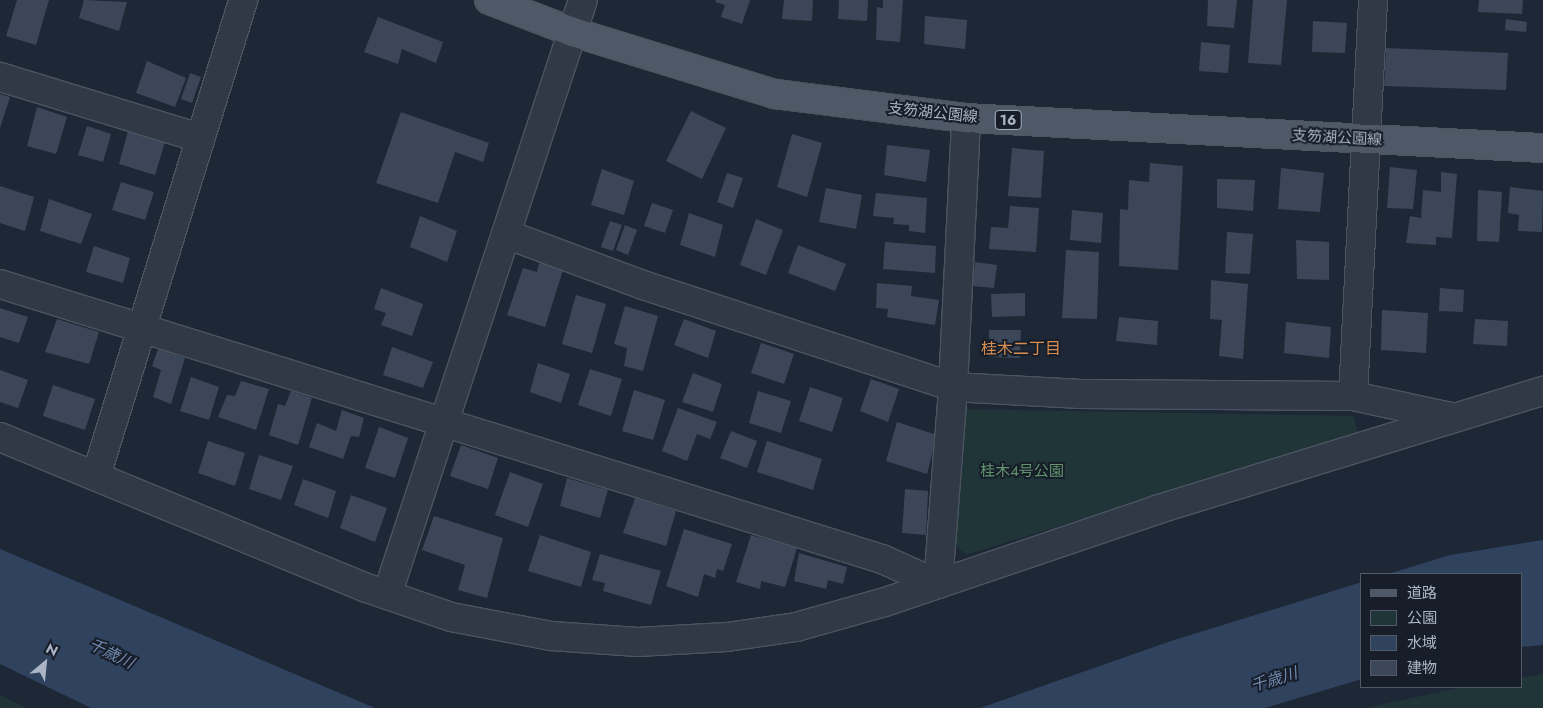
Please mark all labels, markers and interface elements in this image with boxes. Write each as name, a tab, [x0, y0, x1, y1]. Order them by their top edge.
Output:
street label: 支笏湖公園線	[887, 99, 979, 127]
road number: 16	[994, 108, 1022, 132]
street label: 支笏湖公園線	[1292, 127, 1382, 149]
district label: 桂木二丁目	[981, 339, 1061, 359]
park label: 桂木4号公園	[980, 463, 1064, 481]
legend	[1360, 573, 1523, 688]
text: 道路	[1407, 582, 1437, 604]
text: 公園	[1407, 607, 1437, 629]
text: 水域	[1407, 632, 1437, 654]
water label: 千歳川	[85, 635, 137, 673]
north arrow	[20, 638, 70, 688]
text: N	[42, 638, 62, 661]
text: 建物	[1407, 657, 1437, 679]
water label: 千歳川	[1248, 664, 1300, 696]

